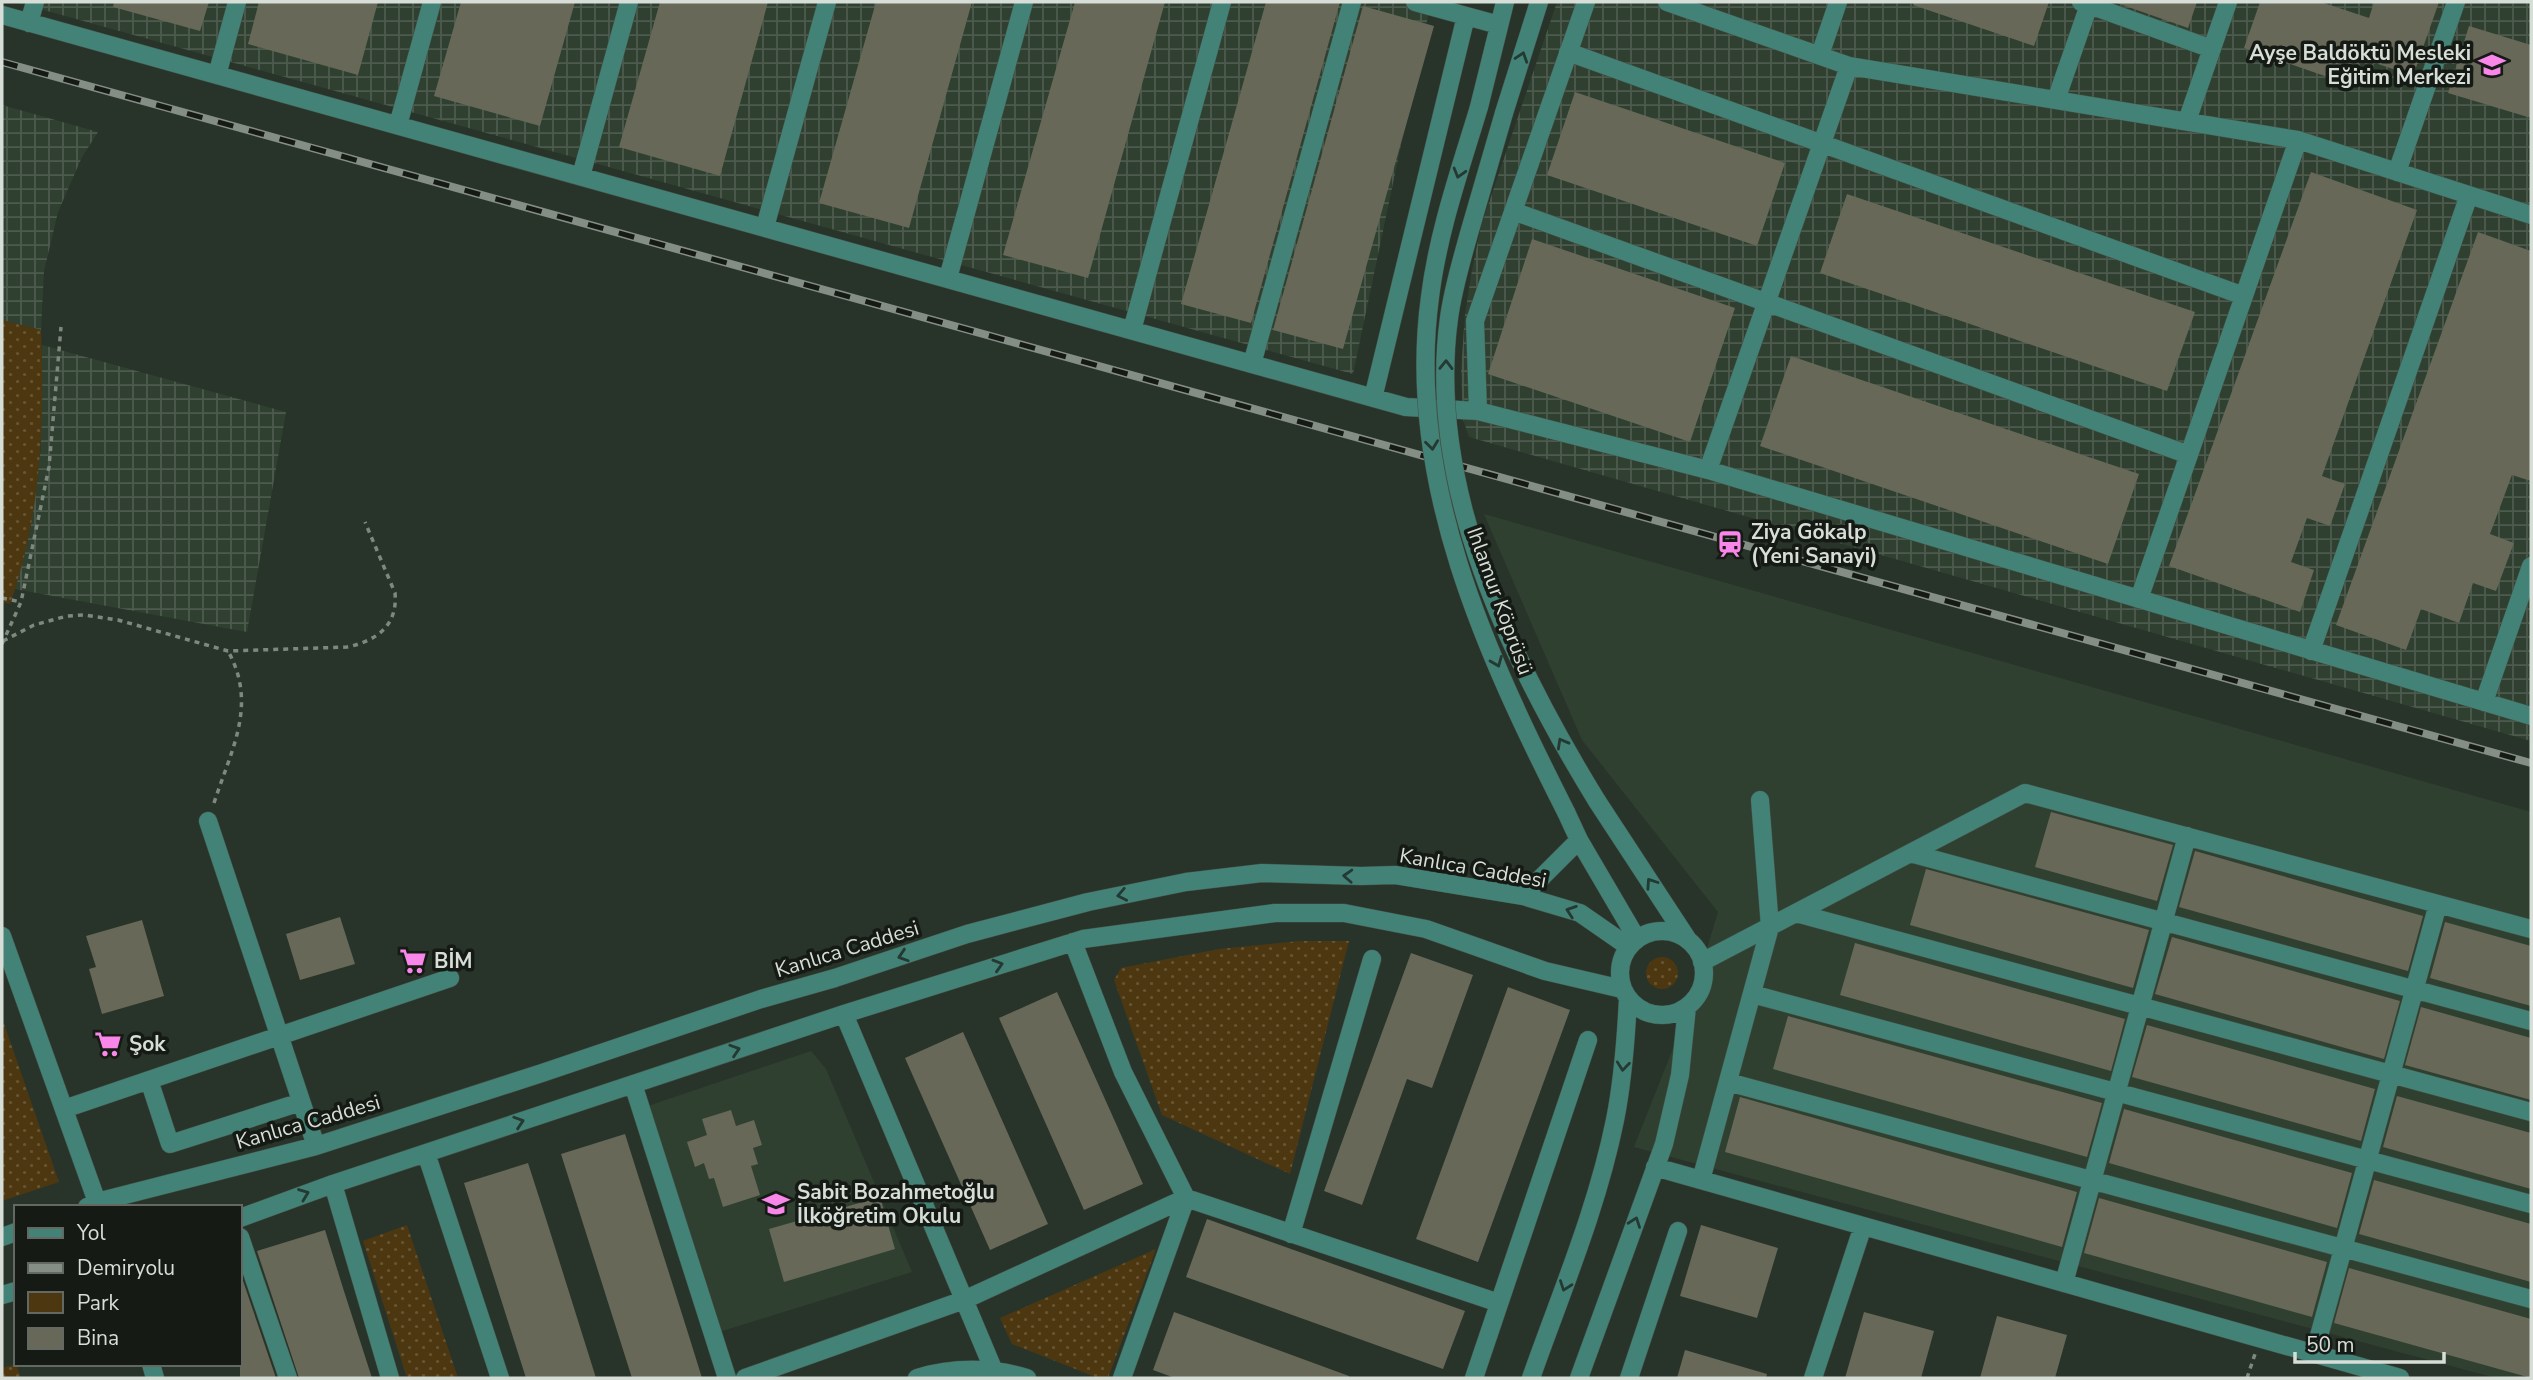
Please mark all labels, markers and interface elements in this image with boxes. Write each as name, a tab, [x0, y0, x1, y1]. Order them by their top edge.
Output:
place label: Ayşe Baldöktü Mesleki Eğitim Merkezi	[2249, 39, 2471, 91]
school or university icon: Ayşe Baldöktü Mesleki Eğitim Merkezi	[2477, 50, 2507, 80]
one-way arrow	[1513, 52, 1528, 64]
one-way arrow	[1453, 167, 1468, 179]
one-way arrow	[1438, 360, 1453, 371]
one-way arrow	[1425, 439, 1440, 451]
place label: Ziya Gökalp (Yeni Sanayi)	[1751, 518, 1878, 570]
street label: Ihlamur Köprüsü	[1460, 523, 1540, 679]
station icon: Ziya Gökalp (Yeni Sanayi)	[1715, 529, 1745, 559]
one-way arrow	[1489, 655, 1503, 668]
one-way arrow	[1557, 737, 1570, 750]
street label: Kanlıca Caddesi	[1397, 841, 1549, 895]
one-way arrow	[1342, 868, 1353, 883]
one-way arrow	[1647, 878, 1659, 891]
one-way arrow	[1116, 887, 1128, 902]
one-way arrow	[1565, 905, 1578, 919]
street label: Kanlıca Caddesi	[772, 914, 922, 984]
supermarket icon: BİM	[398, 946, 428, 976]
place label: BİM	[434, 947, 473, 975]
one-way arrow	[898, 948, 910, 962]
one-way arrow	[992, 959, 1004, 974]
supermarket icon: Şok	[93, 1029, 123, 1059]
place label: Şok	[129, 1030, 166, 1058]
one-way arrow	[729, 1044, 741, 1058]
one-way arrow	[1616, 1061, 1631, 1072]
street label: Kanlıca Caddesi	[233, 1088, 383, 1156]
one-way arrow	[513, 1116, 525, 1130]
place label: Sabit Bozahmetoğlu İlköğretim Okulu	[797, 1178, 995, 1230]
one-way arrow	[297, 1189, 309, 1203]
school or university icon: Sabit Bozahmetoğlu İlköğretim Okulu	[761, 1189, 791, 1219]
legend	[14, 1205, 242, 1366]
one-way arrow	[1627, 1216, 1641, 1228]
text: Yol	[76, 1219, 107, 1247]
text: Demiryolu	[77, 1254, 175, 1282]
one-way arrow	[1559, 1279, 1573, 1291]
text: Park	[77, 1289, 119, 1317]
scale bar	[2295, 1320, 2444, 1364]
text: Bina	[77, 1324, 119, 1352]
text: 50 m	[2306, 1331, 2355, 1359]

